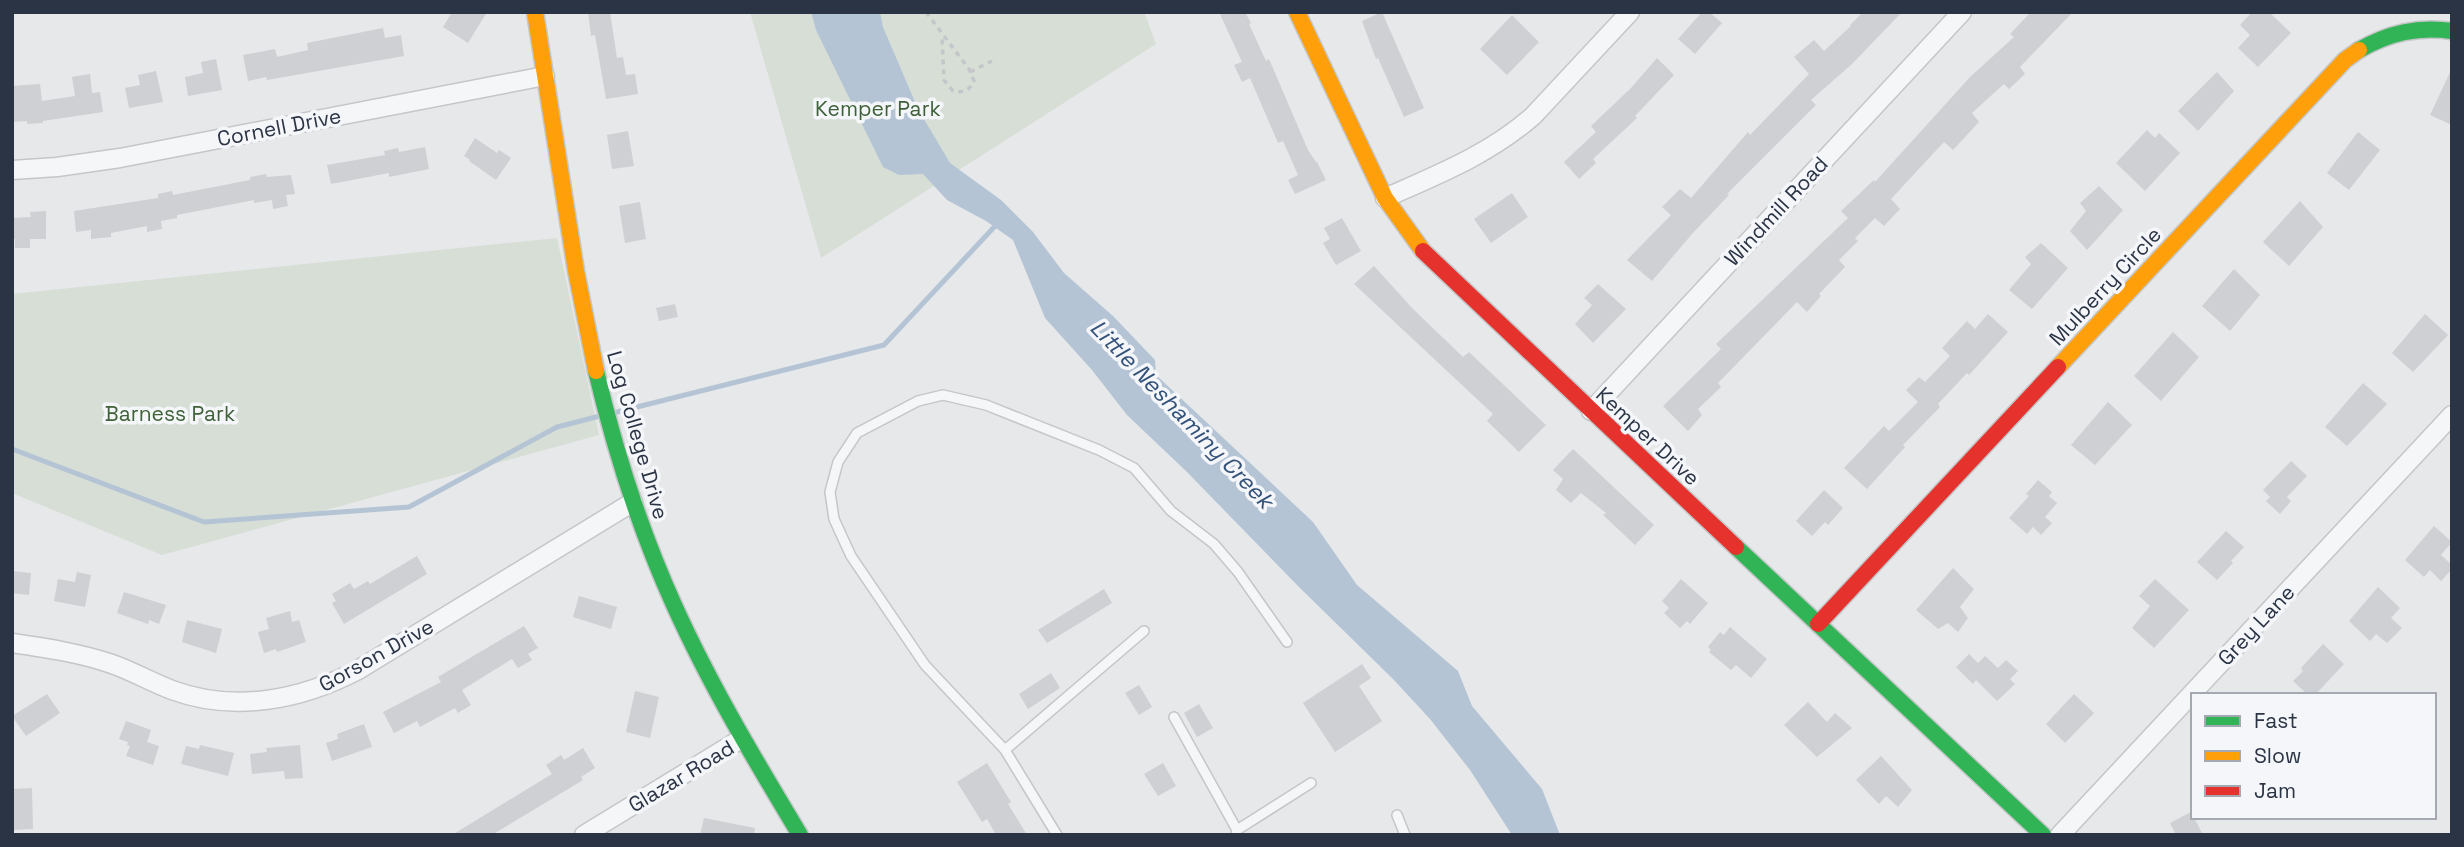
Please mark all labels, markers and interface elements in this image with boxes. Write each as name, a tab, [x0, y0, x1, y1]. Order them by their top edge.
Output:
park label: Kemper Park	[815, 95, 941, 122]
street label: Cornell Drive	[215, 102, 343, 152]
street label: Windmill Road	[1718, 150, 1834, 272]
street label: Mulberry Circle	[2043, 221, 2167, 351]
water label: Little Neshaminy Creek	[1084, 313, 1282, 517]
street label: Log College Drive	[601, 348, 675, 522]
street label: Kemper Drive	[1590, 381, 1706, 491]
park label: Barness Park	[105, 400, 235, 427]
street label: Grey Lane	[2212, 579, 2300, 671]
street label: Gorson Drive	[314, 612, 438, 698]
legend	[2191, 693, 2436, 819]
text: Fast	[2254, 707, 2298, 734]
street label: Glazar Road	[623, 734, 739, 818]
text: Slow	[2254, 742, 2302, 769]
text: Jam	[2254, 777, 2296, 804]

